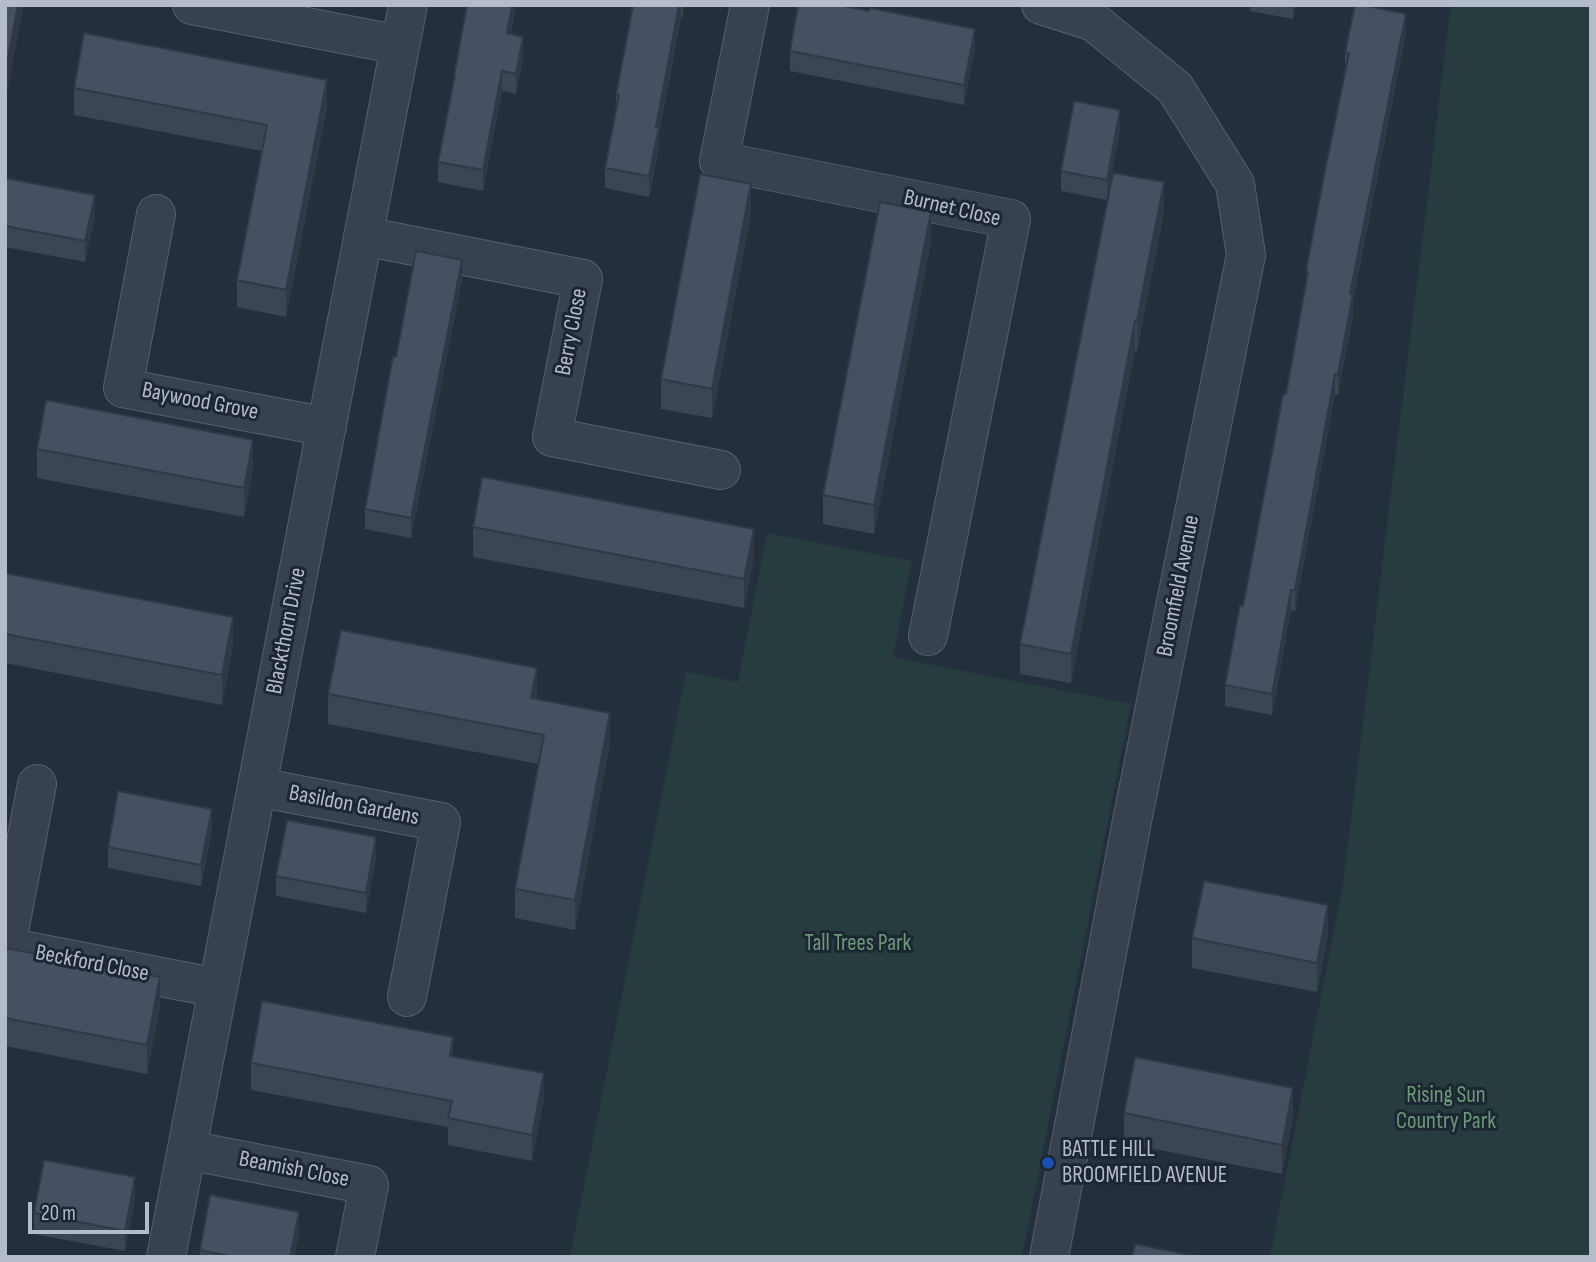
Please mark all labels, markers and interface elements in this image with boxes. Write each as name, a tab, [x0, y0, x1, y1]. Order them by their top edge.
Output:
street label: Burnet Close	[901, 184, 1003, 234]
street label: Berry Close	[550, 286, 594, 378]
street label: Baywood Grove	[139, 377, 261, 427]
street label: Broomfield Avenue	[1152, 513, 1206, 659]
street label: Blackthorn Drive	[261, 566, 313, 696]
street label: Basildon Gardens	[287, 780, 421, 832]
park label: Tall Trees Park	[805, 930, 911, 958]
street label: Beckford Close	[33, 939, 151, 989]
park label: Rising Sun Country Park	[1396, 1082, 1496, 1136]
place label: BATTLE HILL BROOMFIELD AVENUE	[1062, 1136, 1227, 1190]
street label: Beamish Close	[237, 1146, 351, 1194]
marker: BATTLE HILL BROOMFIELD AVENUE	[1040, 1155, 1056, 1171]
scale bar	[32, 1188, 152, 1232]
text: 20 m	[41, 1201, 76, 1226]

